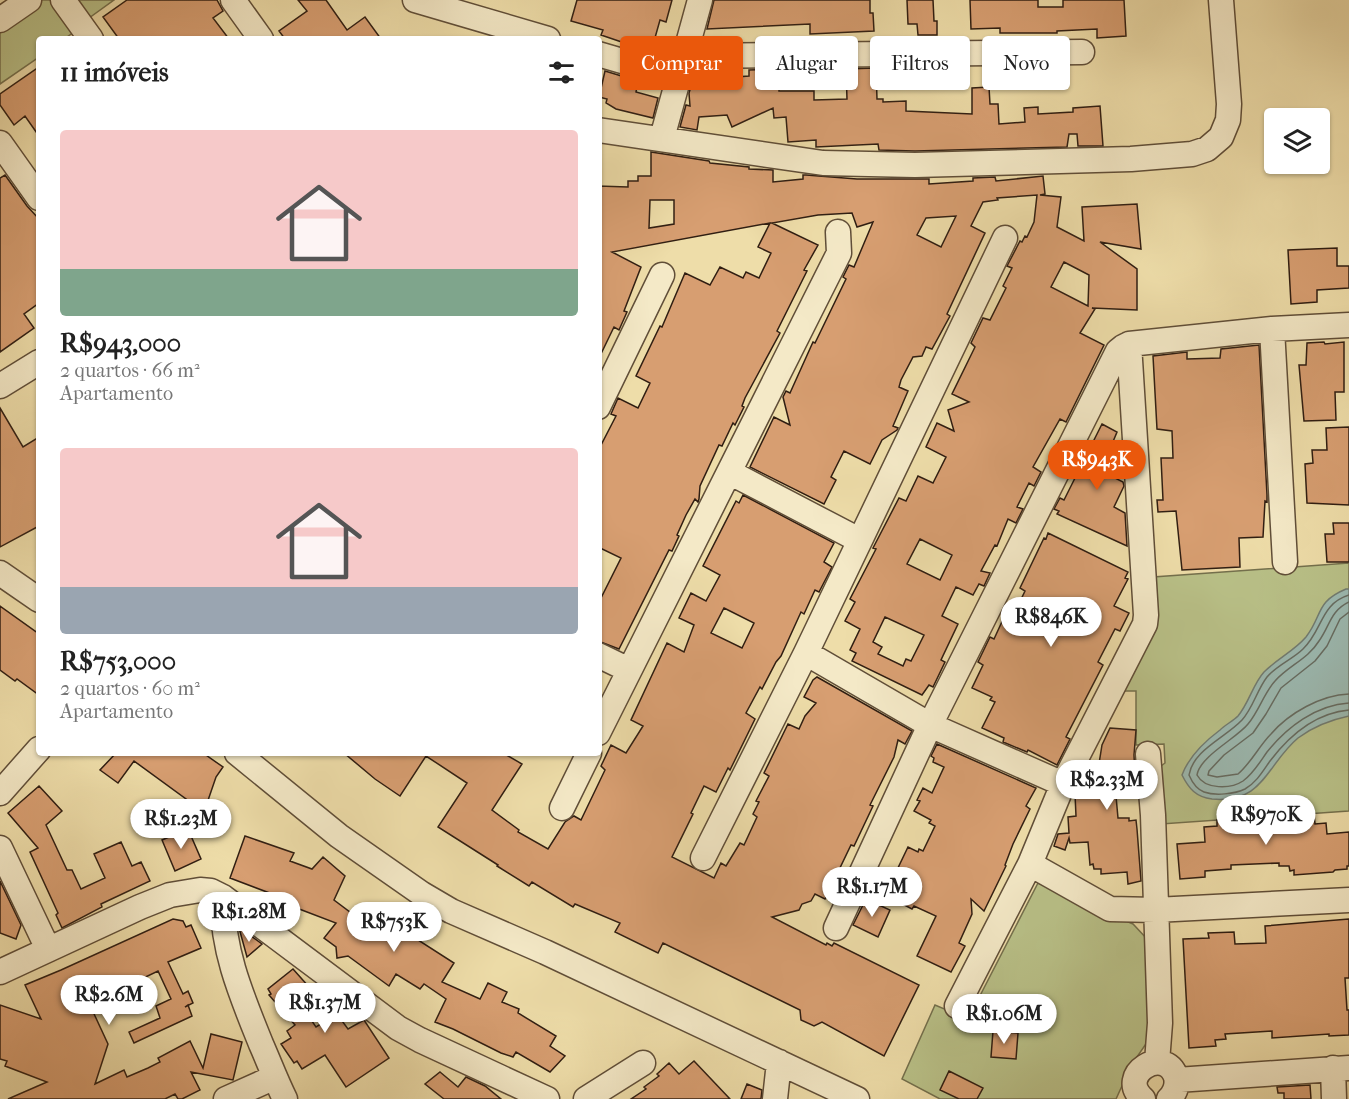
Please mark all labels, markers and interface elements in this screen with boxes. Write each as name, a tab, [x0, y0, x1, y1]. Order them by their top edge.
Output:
chip: Comprar	[620, 36, 743, 90]
chip: Alugar	[755, 36, 858, 90]
chip: Filtros	[870, 36, 970, 90]
chip: Novo	[982, 36, 1070, 90]
icon: filters	[545, 56, 578, 89]
text: 11 imóveis	[60, 57, 169, 88]
map controls	[1264, 108, 1330, 174]
button: layers	[1264, 108, 1330, 174]
icon: home	[265, 169, 373, 277]
text: R$943,000	[60, 328, 181, 359]
text: 2 quartos · 66 m²	[60, 359, 200, 382]
text: Apartamento	[60, 382, 173, 405]
pin: R$943K	[1048, 440, 1146, 491]
text: R$943K	[1062, 448, 1132, 471]
icon: home	[265, 487, 373, 595]
pin: R$846K	[1002, 597, 1100, 648]
text: R$846K	[1015, 605, 1087, 628]
text: R$753,000	[60, 646, 176, 677]
text: 2 quartos · 60 m²	[60, 677, 200, 700]
text: Apartamento	[60, 700, 173, 723]
pin: R$2.33M	[1052, 760, 1162, 811]
text: R$2.33M	[1070, 768, 1144, 791]
pin: R$970K	[1217, 795, 1315, 846]
pin: R$1.23M	[126, 799, 236, 850]
text: R$970K	[1230, 803, 1302, 826]
text: R$1.23M	[144, 807, 218, 830]
pin: R$1.17M	[817, 867, 927, 918]
text: R$1.17M	[836, 875, 908, 898]
pin: R$1.28M	[194, 892, 304, 943]
text: R$1.28M	[211, 900, 287, 923]
pin: R$753K	[345, 902, 443, 953]
text: R$753K	[361, 910, 427, 933]
pin: R$2.6M	[60, 975, 158, 1026]
text: R$2.6M	[75, 983, 143, 1006]
pin: R$1.37M	[270, 983, 380, 1034]
text: R$1.37M	[289, 991, 361, 1014]
pin: R$1.06M	[949, 994, 1059, 1045]
text: R$1.06M	[966, 1002, 1042, 1025]

